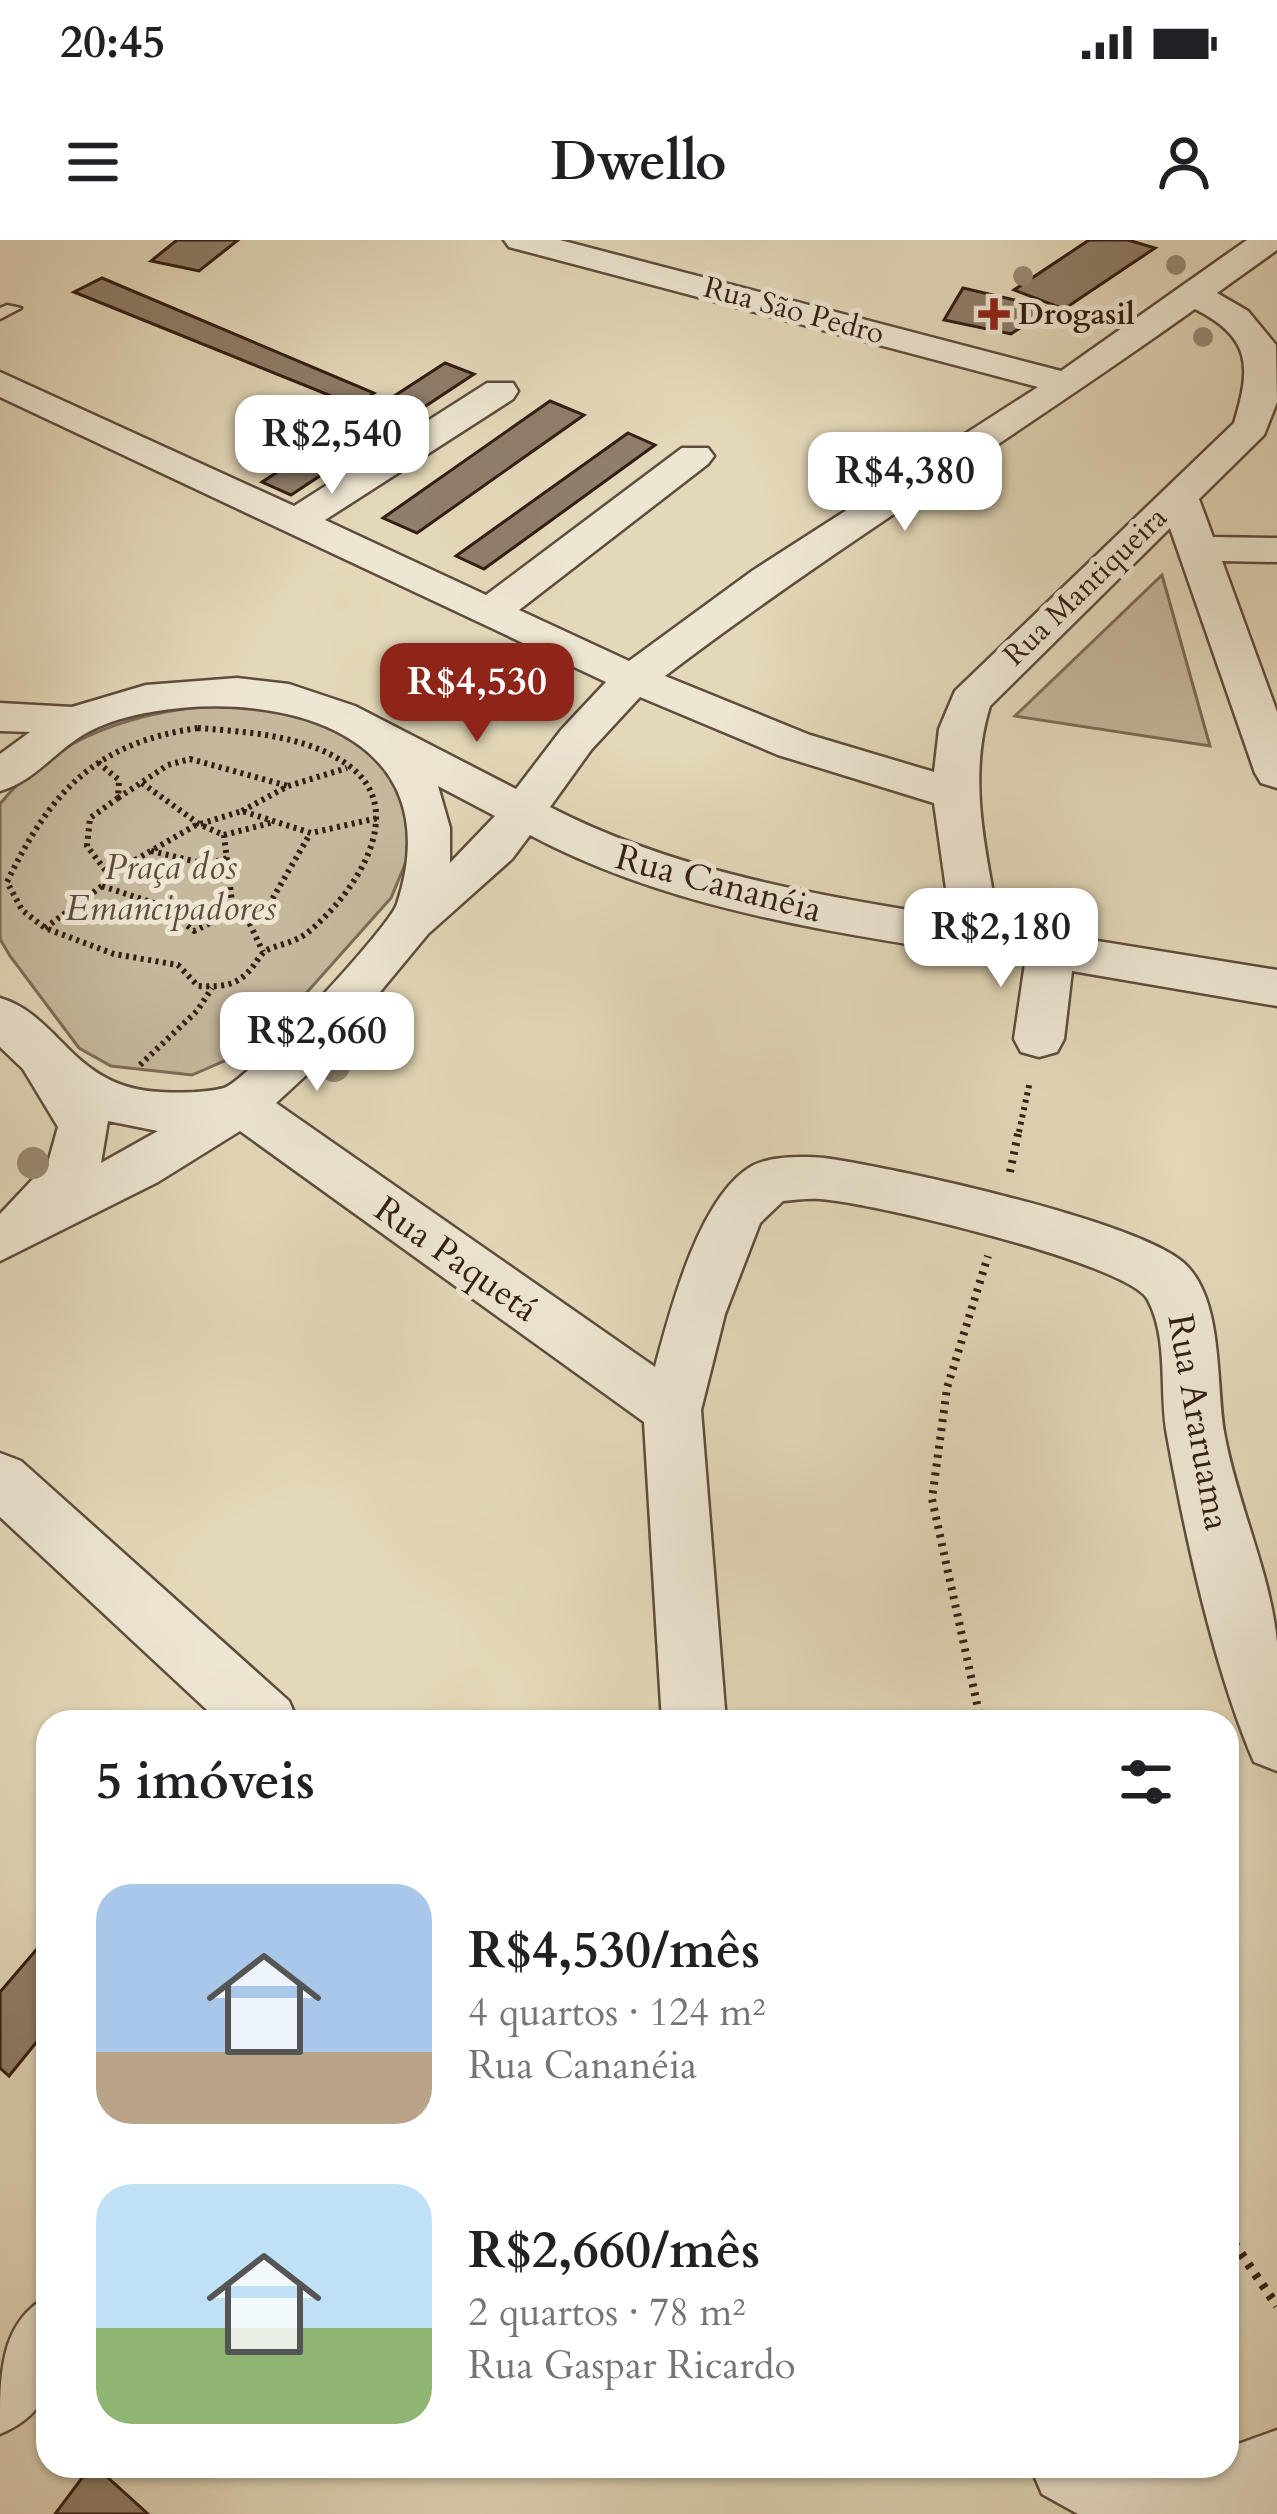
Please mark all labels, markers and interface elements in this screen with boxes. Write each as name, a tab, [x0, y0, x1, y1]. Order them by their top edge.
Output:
text: 20:45	[60, 12, 165, 73]
text: Dwello	[550, 126, 727, 199]
icon: menu	[60, 129, 126, 195]
icon: person	[1151, 129, 1217, 195]
street label: Rua São Pedro	[699, 267, 889, 354]
place label: Drogasil	[1018, 294, 1135, 335]
marker: Drogasil	[981, 301, 1007, 327]
pin: R$2,540	[221, 395, 443, 497]
text: R$2,540	[262, 407, 402, 460]
pin: R$4,380	[794, 432, 1016, 534]
text: R$4,380	[835, 444, 975, 497]
street label: Rua Mantiqueira	[995, 498, 1176, 675]
pin: R$4,530	[366, 643, 588, 745]
text: R$4,530	[407, 655, 547, 708]
street label: Rua Cananéia	[610, 832, 828, 935]
park label: Praça dos Emancipadores	[66, 843, 276, 933]
pin: R$2,180	[890, 888, 1112, 990]
text: R$2,180	[931, 900, 1071, 953]
pin: R$2,660	[206, 992, 428, 1094]
text: R$2,660	[247, 1004, 387, 1057]
street label: Rua Paquetá	[365, 1185, 548, 1334]
street label: Rua Araruama	[1155, 1310, 1242, 1535]
text: 5 imóveis	[96, 1747, 315, 1817]
icon: filters	[1113, 1749, 1179, 1815]
text: R$4,530/mês	[468, 1916, 760, 1986]
icon: home	[192, 1932, 336, 2076]
text: 4 quartos · 124 m²	[468, 1986, 766, 2039]
text: Rua Cananéia	[468, 2039, 697, 2092]
text: R$2,660/mês	[468, 2216, 760, 2286]
icon: home	[192, 2232, 336, 2376]
text: 2 quartos · 78 m²	[468, 2286, 746, 2339]
text: Rua Gaspar Ricardo	[468, 2339, 796, 2392]

